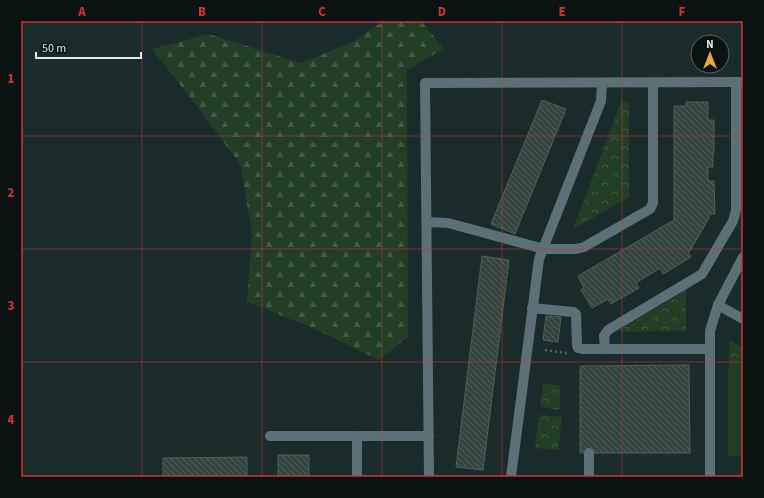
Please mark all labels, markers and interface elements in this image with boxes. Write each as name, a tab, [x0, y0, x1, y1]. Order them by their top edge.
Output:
text: A	[77, 3, 86, 21]
text: B	[198, 3, 206, 21]
text: C	[318, 3, 326, 21]
text: D	[438, 3, 446, 21]
text: E	[558, 3, 566, 21]
text: F	[679, 3, 686, 21]
scale bar	[36, 34, 141, 60]
north arrow	[690, 34, 730, 74]
text: N	[706, 37, 714, 52]
text: 50 m	[42, 40, 66, 57]
text: 1	[8, 70, 15, 88]
text: 2	[8, 184, 15, 202]
text: 3	[8, 297, 15, 315]
text: 4	[8, 411, 15, 429]

